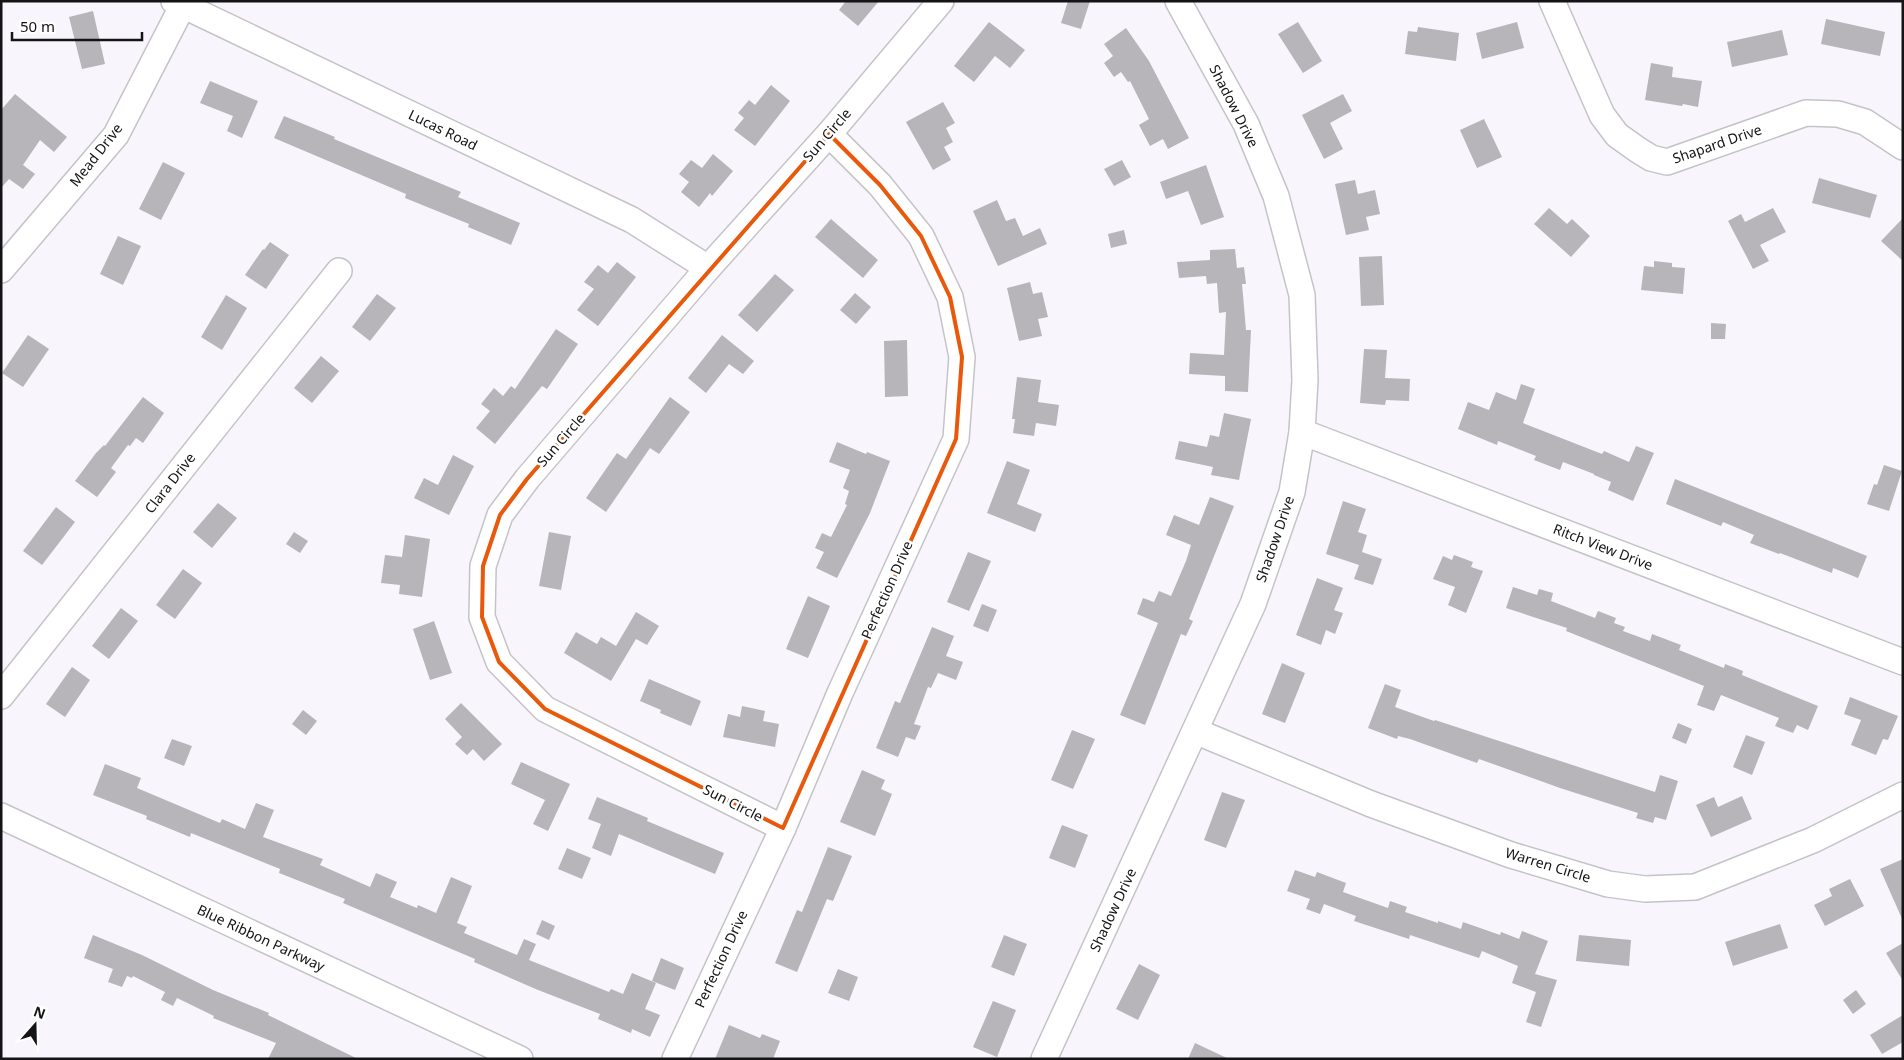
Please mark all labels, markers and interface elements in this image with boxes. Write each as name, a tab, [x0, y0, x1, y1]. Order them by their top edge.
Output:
scale bar	[12, 10, 142, 42]
text: 50 m	[20, 16, 55, 36]
street label: Shadow Drive	[1205, 61, 1263, 150]
street label: Sun Circle	[798, 104, 855, 165]
street label: Lucas Road	[406, 105, 481, 154]
street label: Mead Drive	[65, 119, 126, 190]
street label: Shapard Drive	[1670, 119, 1764, 168]
street label: Sun Circle	[532, 409, 589, 470]
street label: Clara Drive	[140, 448, 199, 517]
street label: Shadow Drive	[1251, 493, 1298, 585]
street label: Ritch View Drive	[1551, 519, 1656, 574]
street label: Perfection Drive	[856, 538, 917, 642]
street label: Sun Circle	[700, 779, 767, 826]
street label: Warren Circle	[1503, 843, 1593, 887]
street label: Shadow Drive	[1085, 865, 1140, 955]
street label: Blue Ribbon Parkway	[194, 900, 329, 976]
street label: Perfection Drive	[690, 907, 752, 1011]
north arrow	[10, 1000, 60, 1050]
text: N	[31, 1001, 48, 1023]

